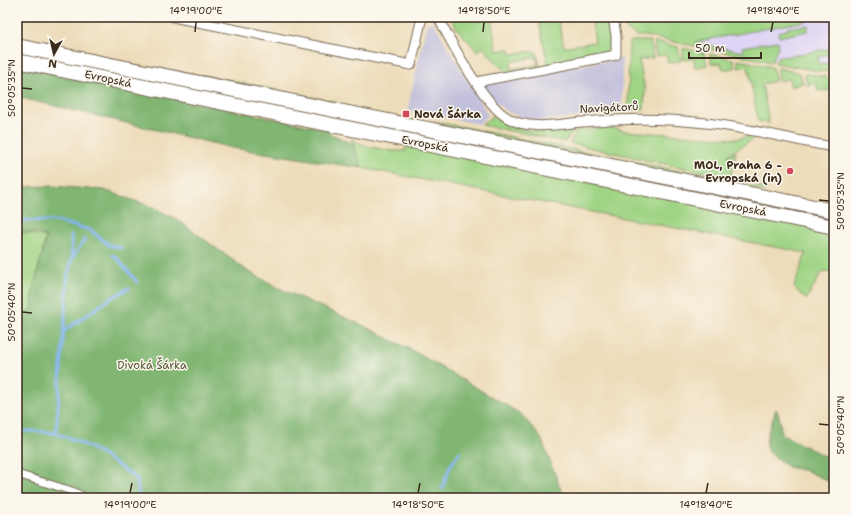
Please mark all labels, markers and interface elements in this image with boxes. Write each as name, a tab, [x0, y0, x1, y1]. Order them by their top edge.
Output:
text: 14°19'00"E	[169, 4, 223, 17]
text: 14°18'50"E	[458, 4, 510, 17]
text: 14°18'40"E	[746, 4, 800, 17]
north arrow	[34, 34, 74, 74]
scale bar	[689, 34, 761, 60]
text: 50 m	[695, 40, 725, 56]
text: N	[47, 55, 58, 71]
text: 50°05'35"N	[5, 59, 18, 117]
street label: Evropská	[83, 67, 133, 91]
street label: Navigátorů	[579, 99, 639, 117]
place label: Nová Šárka	[414, 106, 482, 122]
marker: Nová Šárka	[401, 109, 411, 119]
street label: Evropská	[400, 132, 450, 156]
place label: MOL, Praha 6 - Evropská (in)	[694, 158, 782, 186]
marker: MOL, Praha 6 - Evropská (in)	[785, 166, 795, 176]
text: 50°05'35"N	[834, 172, 847, 230]
street label: Evropská	[718, 196, 768, 220]
text: 50°05'40"N	[5, 283, 18, 341]
park label: Divoká Šárka	[117, 357, 187, 373]
text: 50°05'40"N	[834, 396, 847, 454]
text: 14°19'00"E	[103, 498, 157, 511]
text: 14°18'50"E	[392, 498, 444, 511]
text: 14°18'40"E	[679, 498, 733, 511]

